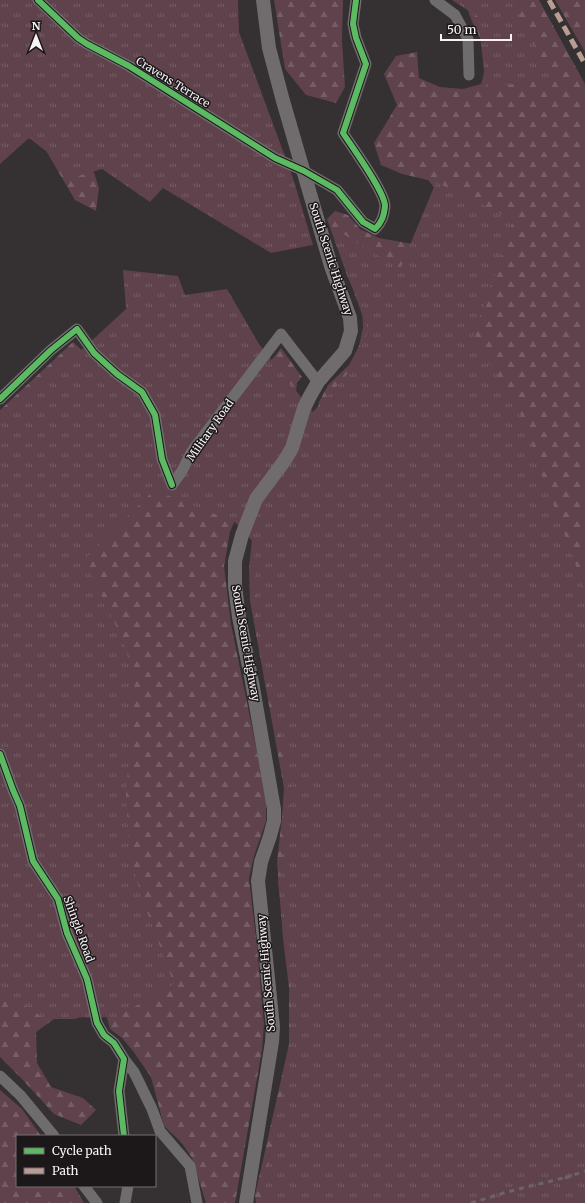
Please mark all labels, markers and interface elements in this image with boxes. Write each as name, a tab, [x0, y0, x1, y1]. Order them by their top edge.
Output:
north arrow	[16, 16, 56, 56]
scale bar	[441, 16, 511, 42]
text: N	[32, 19, 41, 33]
text: 50 m	[447, 22, 476, 37]
street label: Cravens Terrace	[133, 54, 213, 111]
street label: South Scenic Highway	[306, 201, 356, 318]
street label: Military Road	[184, 396, 237, 464]
street label: South Scenic Highway	[229, 584, 263, 703]
street label: Shingle Road	[61, 894, 98, 964]
street label: South Scenic Highway	[254, 913, 278, 1032]
legend	[16, 1135, 156, 1187]
text: Cycle path	[52, 1143, 112, 1158]
text: Path	[52, 1163, 78, 1178]

